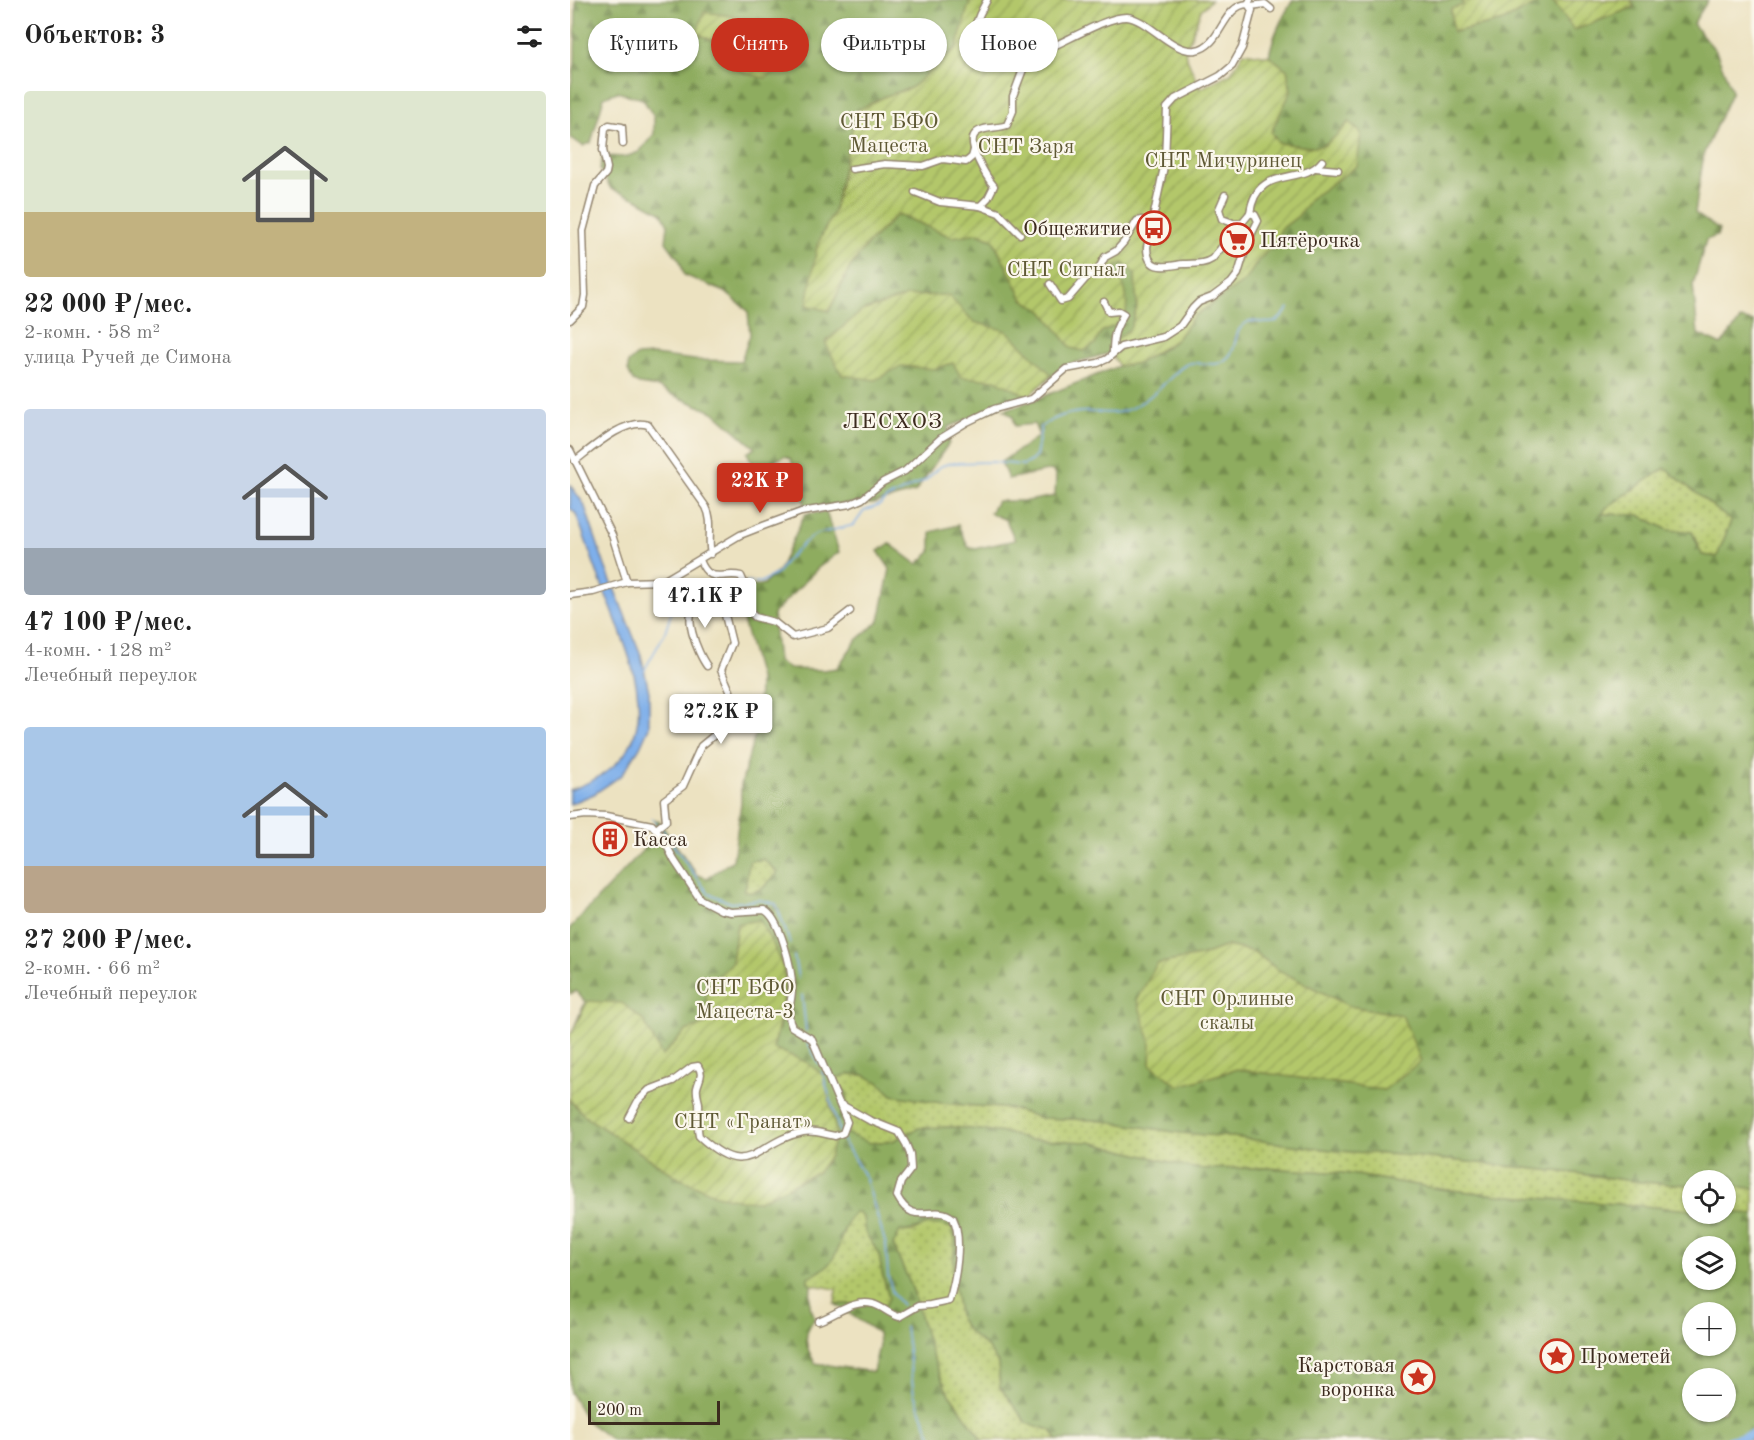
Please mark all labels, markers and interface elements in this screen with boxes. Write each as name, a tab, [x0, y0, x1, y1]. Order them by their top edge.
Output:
chip: Купить	[588, 18, 699, 72]
chip: Снять	[711, 18, 809, 72]
chip: Фильтры	[821, 18, 947, 72]
chip: Новое	[959, 18, 1058, 72]
icon: filters	[513, 20, 546, 53]
text: Объектов: 3	[24, 23, 165, 49]
park label: СНТ БФО Мацеста	[840, 112, 938, 157]
icon: home	[231, 130, 339, 238]
park label: СНТ Заря	[978, 137, 1074, 158]
park label: СНТ Мичуринец	[1145, 151, 1302, 172]
bus stop icon: Общежитие	[1136, 210, 1172, 246]
place label: Общежитие	[1023, 219, 1131, 240]
supermarket icon: Пятёрочка	[1219, 222, 1255, 258]
place label: Пятёрочка	[1260, 231, 1360, 252]
park label: СНТ Сигнал	[1007, 260, 1125, 281]
text: 22 000 ₽/мес.	[24, 292, 192, 318]
text: 2-комн. · 58 m²	[24, 323, 160, 343]
text: улица Ручей де Симона	[24, 348, 232, 368]
district label: ЛЕСХОЗ	[842, 411, 944, 433]
icon: home	[231, 448, 339, 556]
pin: 22K ₽	[718, 463, 802, 514]
text: 22K ₽	[731, 472, 789, 492]
pin: 47.1K ₽	[650, 578, 760, 629]
text: 47.1K ₽	[667, 587, 743, 607]
text: 47 100 ₽/мес.	[24, 610, 192, 636]
text: 4-комн. · 128 m²	[24, 641, 172, 661]
text: Лечебный переулок	[24, 666, 198, 686]
pin: 27.2K ₽	[666, 694, 776, 745]
text: 27.2K ₽	[683, 703, 759, 723]
icon: home	[231, 766, 339, 874]
building icon: Касса	[592, 821, 628, 857]
place label: Касса	[633, 830, 687, 851]
text: 27 200 ₽/мес.	[24, 928, 192, 954]
text: 2-комн. · 66 m²	[24, 959, 160, 979]
park label: СНТ БФО Мацеста-3	[696, 978, 794, 1023]
text: Лечебный переулок	[24, 984, 198, 1004]
park label: СНТ Орлиные скалы	[1160, 989, 1294, 1034]
park label: СНТ «Гранат»	[674, 1112, 812, 1133]
map controls	[1682, 1170, 1736, 1422]
button: locate	[1682, 1170, 1736, 1224]
button: layers	[1682, 1236, 1736, 1290]
button: +	[1682, 1302, 1736, 1356]
place icon: Прометей	[1539, 1338, 1575, 1374]
place label: Прометей	[1580, 1347, 1670, 1368]
place label: Карстовая воронка	[1298, 1356, 1395, 1401]
place icon: Карстовая воронка	[1400, 1359, 1436, 1395]
button: −	[1682, 1368, 1736, 1422]
scale bar	[588, 1398, 720, 1426]
text: 200 m	[597, 1403, 642, 1419]

